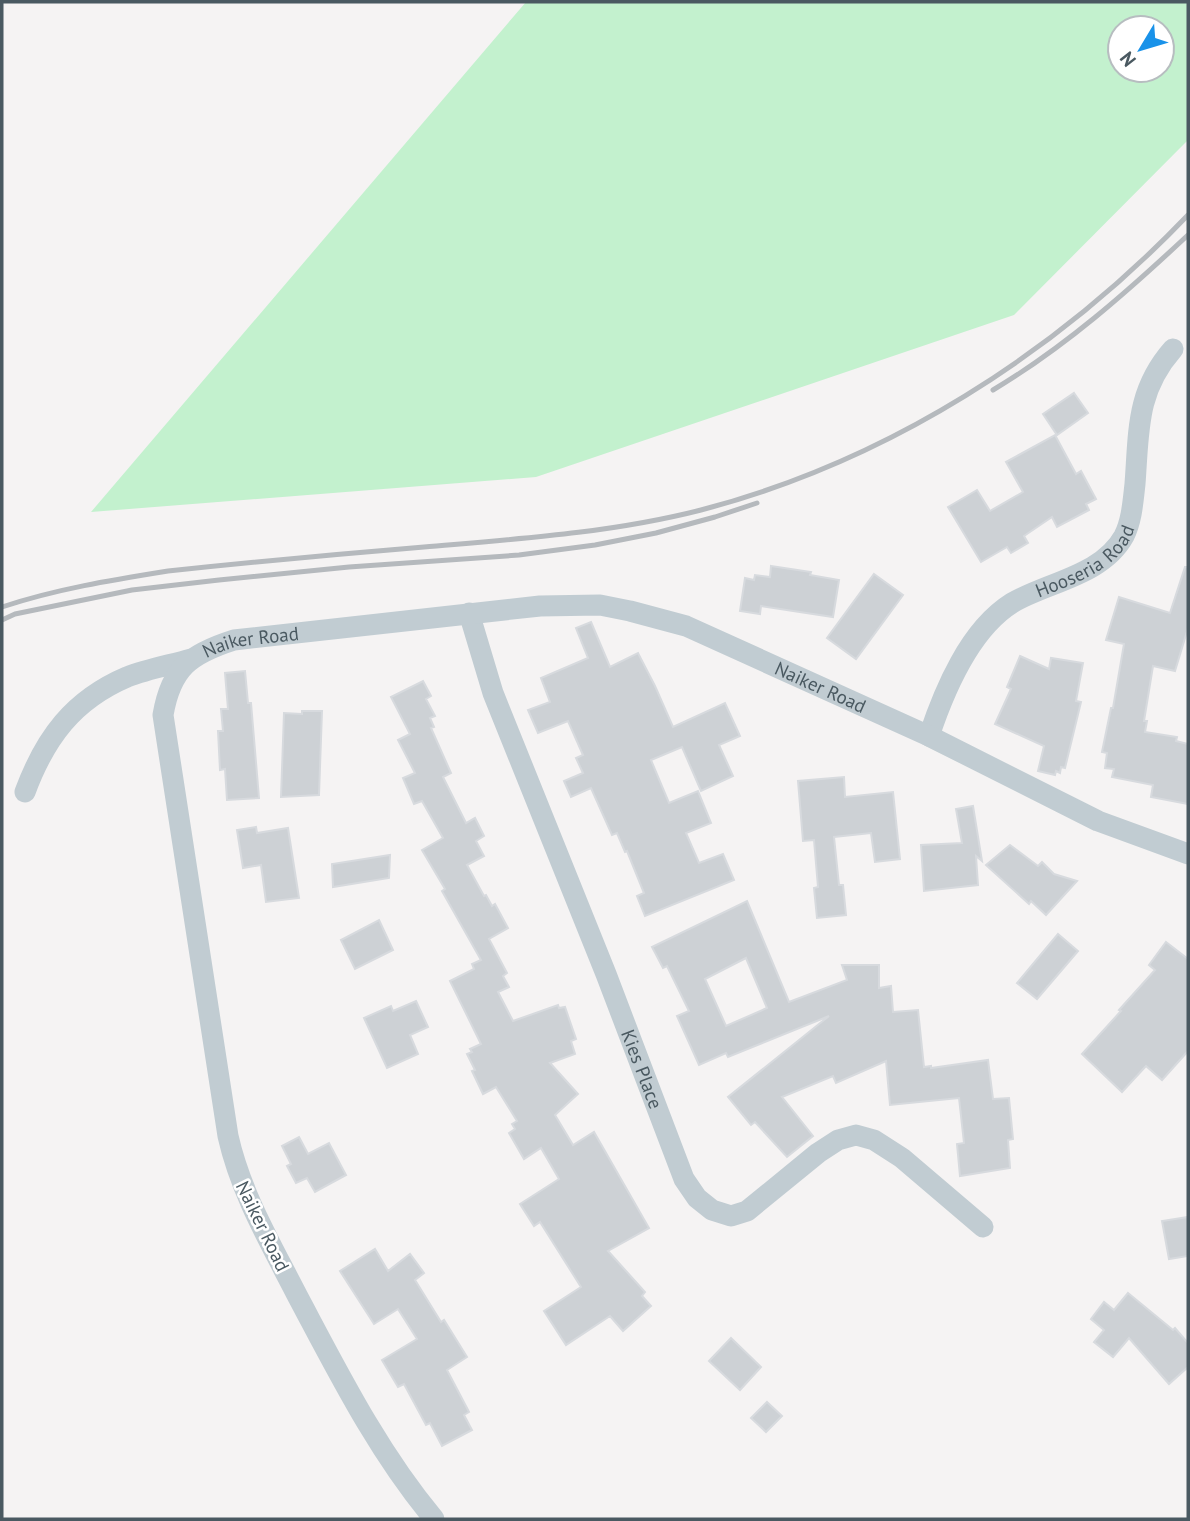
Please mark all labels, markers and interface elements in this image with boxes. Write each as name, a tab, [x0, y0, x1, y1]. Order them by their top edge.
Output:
north arrow	[1106, 14, 1176, 84]
text: N	[1114, 47, 1141, 72]
street label: Hooseria Road	[1032, 521, 1139, 602]
street label: Naiker Road	[198, 621, 300, 663]
street label: Naiker Road	[771, 656, 870, 718]
street label: Kies Place	[616, 1026, 668, 1112]
street label: Naiker Road	[231, 1177, 295, 1275]

